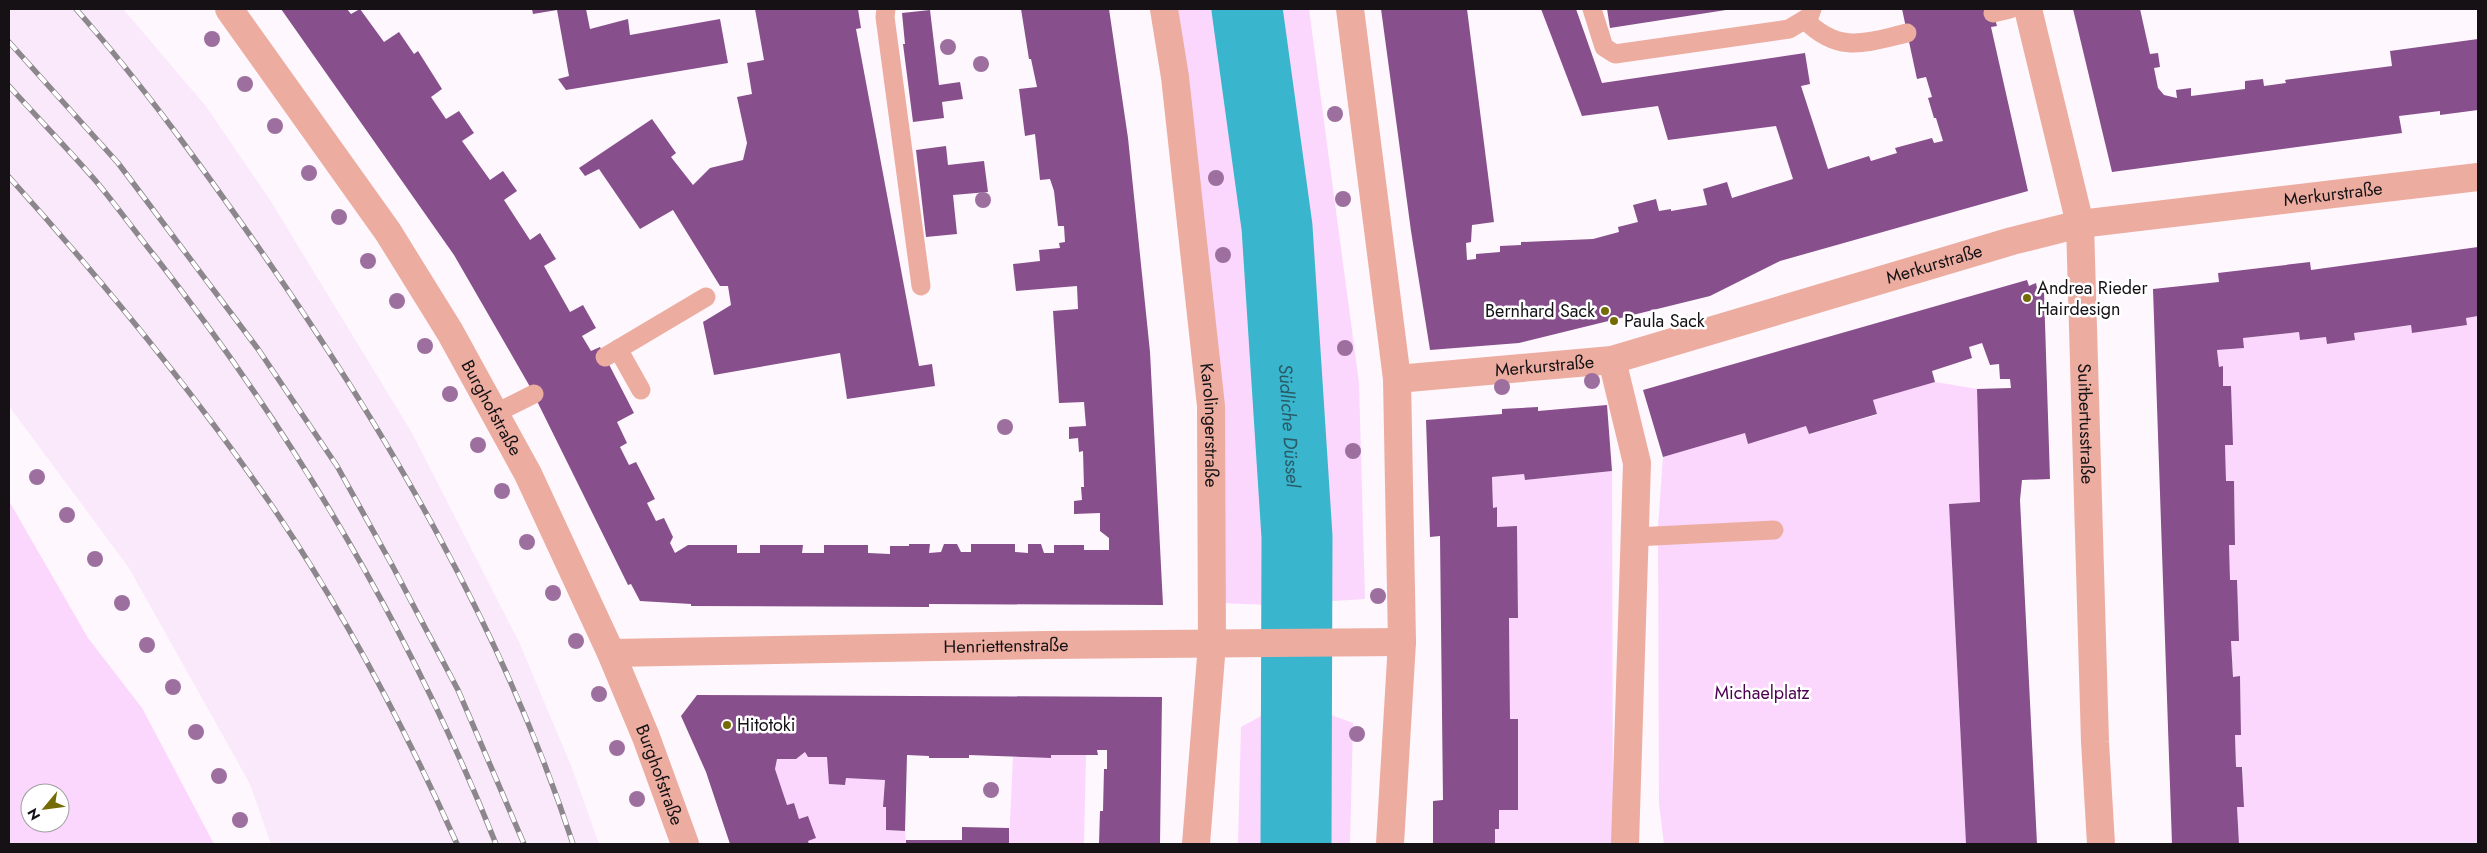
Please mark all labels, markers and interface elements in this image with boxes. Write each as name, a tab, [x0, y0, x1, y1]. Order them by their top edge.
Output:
street label: Merkurstraße	[2282, 175, 2384, 213]
street label: Merkurstraße	[1883, 238, 1986, 291]
place label: Andrea Rieder Hairdesign	[2037, 275, 2148, 322]
marker: Andrea Rieder Hairdesign	[2021, 292, 2033, 304]
place label: Bernhard Sack	[1485, 298, 1595, 324]
marker: Bernhard Sack	[1599, 305, 1611, 317]
place label: Paula Sack	[1624, 308, 1705, 334]
marker: Paula Sack	[1608, 315, 1620, 327]
street label: Merkurstraße	[1494, 349, 1595, 383]
street label: Burghofstraße	[455, 355, 529, 460]
street label: Karolingerstraße	[1193, 362, 1224, 487]
water label: Südliche Düssel	[1272, 363, 1307, 489]
street label: Suitbertusstraße	[2071, 363, 2101, 485]
street label: Henriettenstraße	[943, 632, 1069, 660]
park label: Michaelplatz	[1714, 680, 1810, 706]
place label: Hitotoki	[737, 712, 795, 738]
marker: Hitotoki	[721, 719, 733, 731]
street label: Burghofstraße	[629, 720, 690, 829]
north arrow	[20, 783, 70, 833]
text: N	[22, 805, 45, 824]

